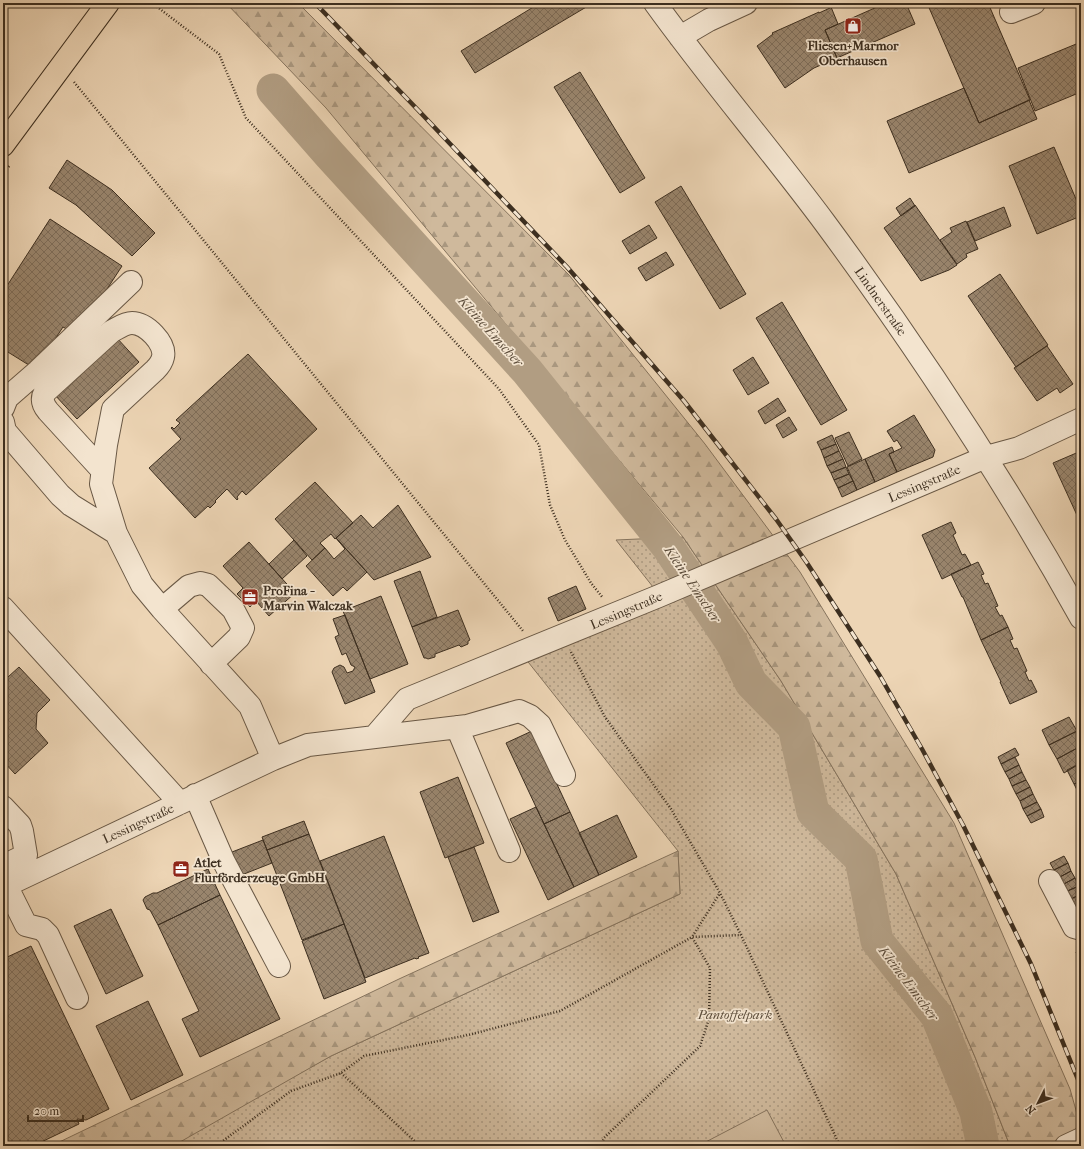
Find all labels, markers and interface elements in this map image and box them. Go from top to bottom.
shop icon: Fliesen+Marmor Oberhausen [843,16,863,36]
place label: Fliesen+Marmor Oberhausen [806,38,899,68]
street label: Lindnerstraße [851,264,910,339]
water label: Kleine Emscher [454,292,528,371]
street label: Lessingstraße [886,461,963,505]
water label: Kleine Emscher [660,542,726,627]
place label: ProFina - Marvin Walczak [262,583,354,613]
office icon: ProFina - Marvin Walczak [240,587,260,607]
street label: Lessingstraße [588,588,665,632]
street label: Lessingstraße [100,800,177,846]
place label: Atlet Flurförderzeuge GmbH [193,855,326,886]
office icon: Atlet Flurförderzeuge GmbH [171,859,191,879]
water label: Kleine Emscher [874,942,943,1025]
park label: Pantoffelpark [697,1007,772,1022]
north arrow [1018,1083,1058,1123]
scale bar [28,1097,83,1123]
text: N [1023,1101,1039,1117]
text: 20 m [34,1104,59,1118]

